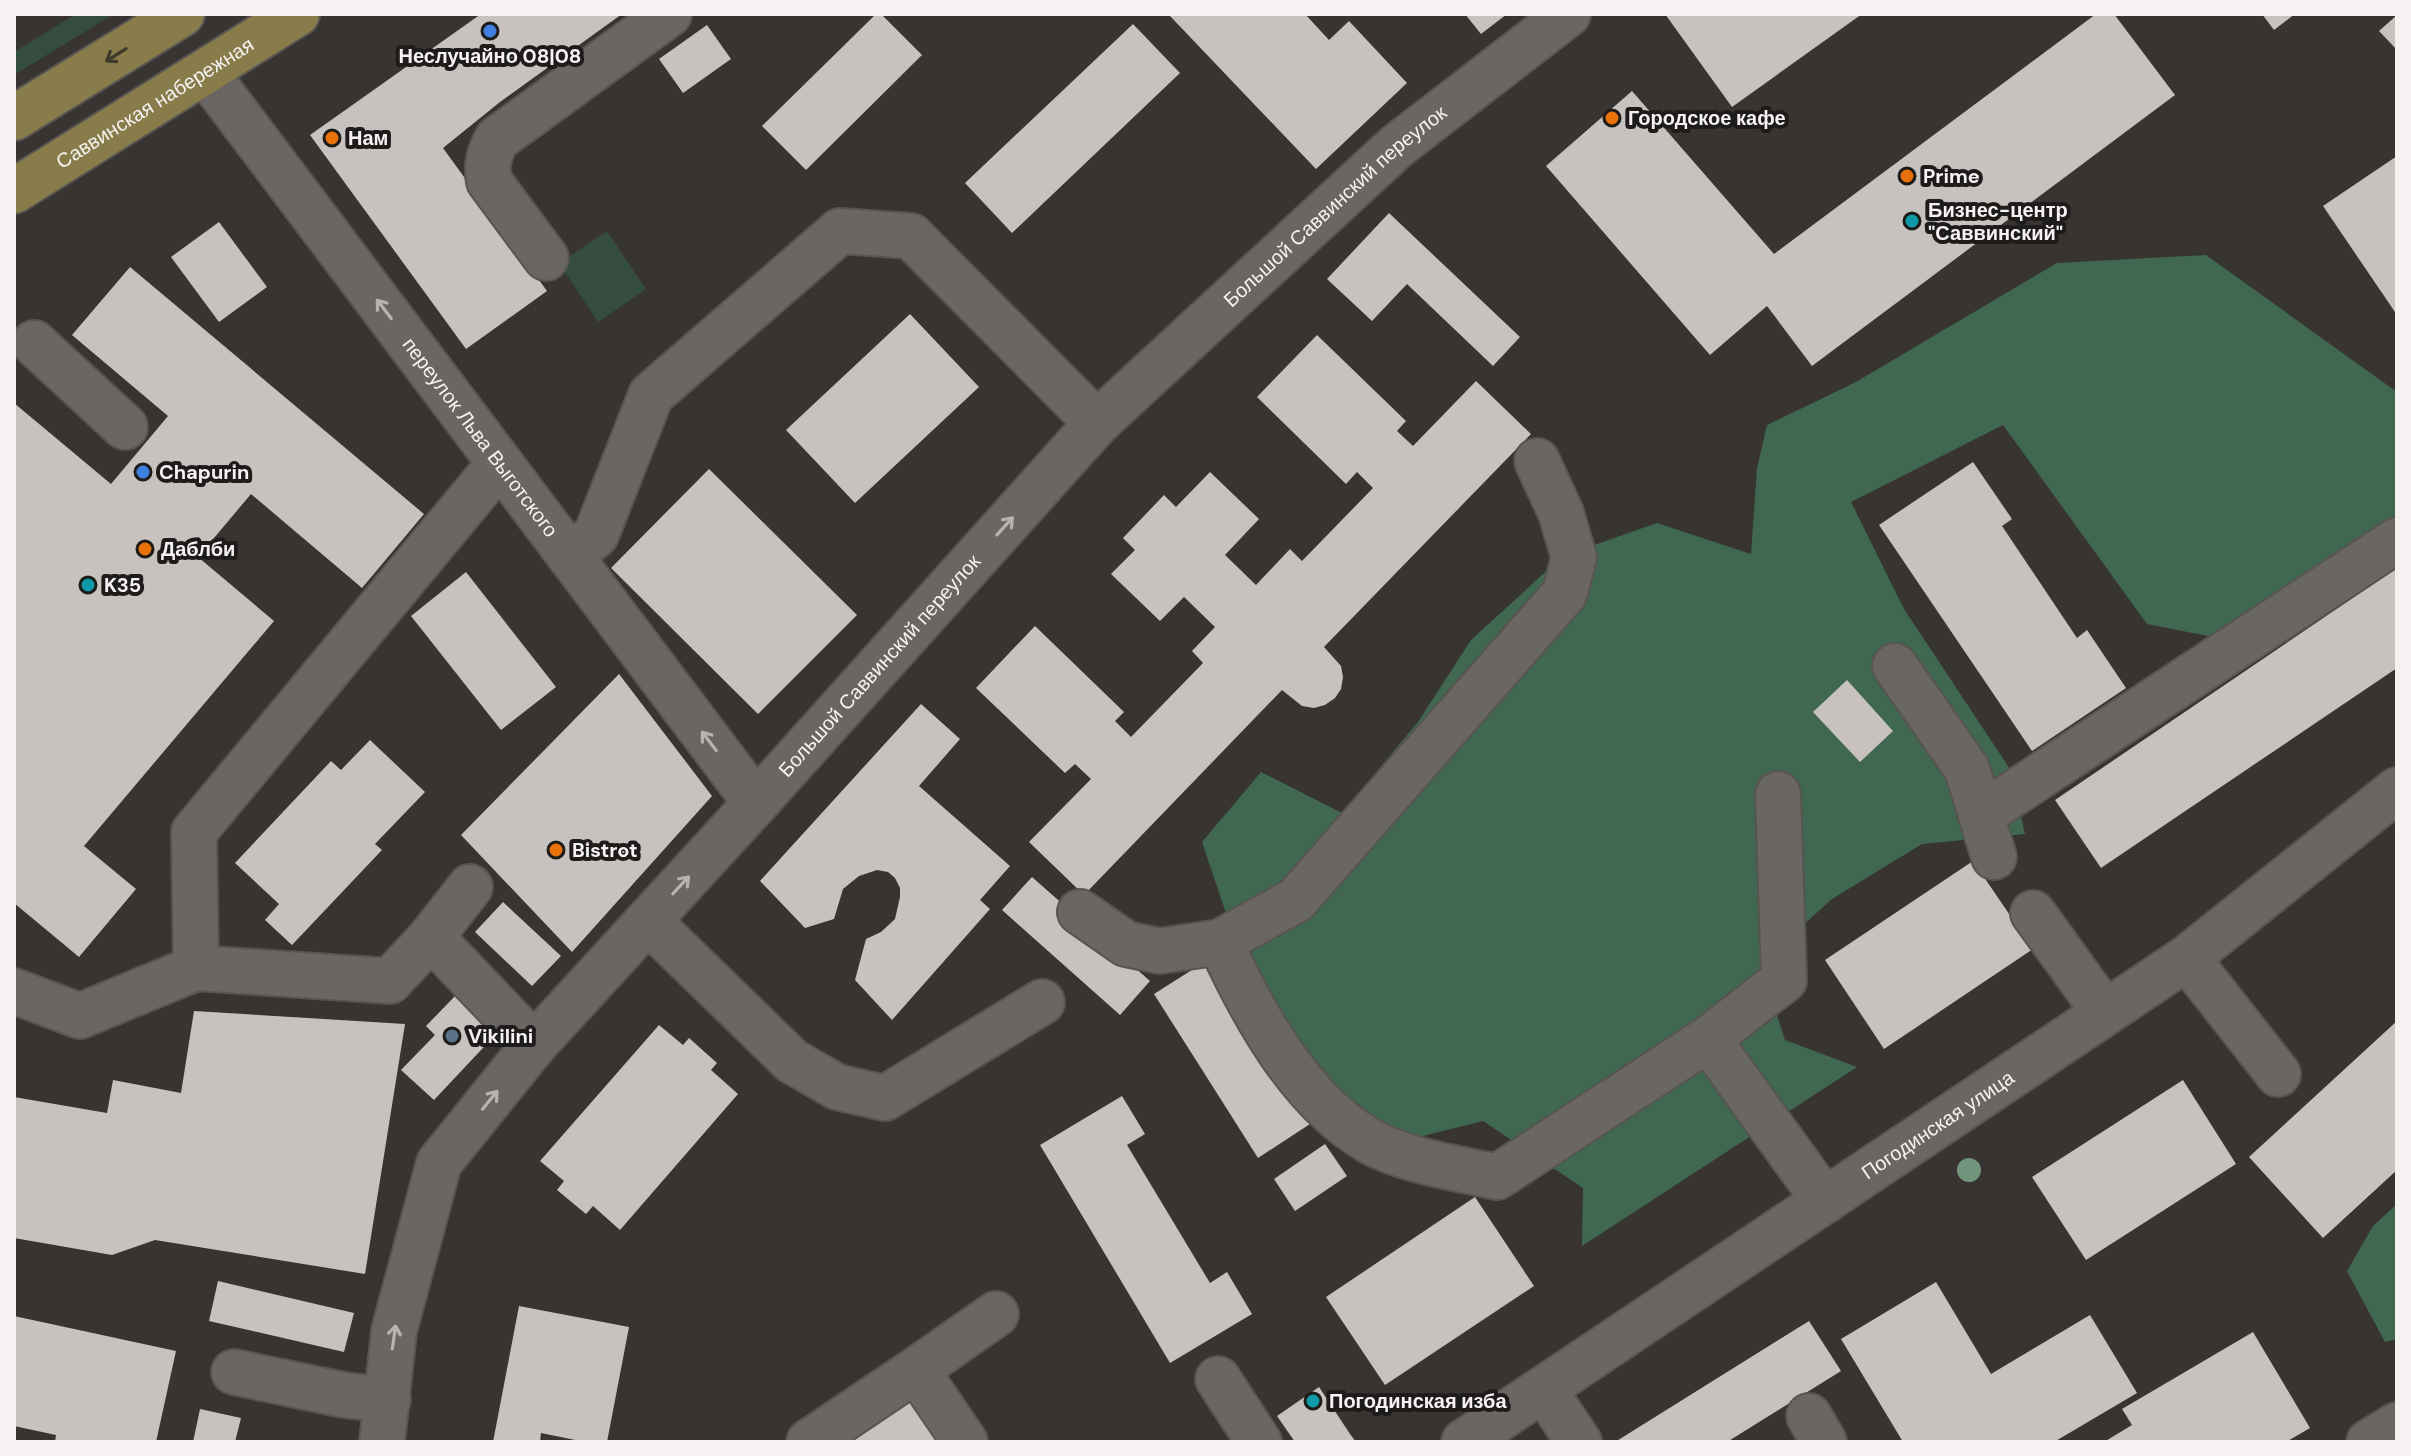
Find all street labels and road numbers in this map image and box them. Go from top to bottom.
street label: Саввинская набережная [51,31,259,175]
street label: Большой Саввинский переулок [1218,100,1452,313]
street label: переулок Льва Выготского [397,332,564,542]
street label: Большой Саввинский переулок [773,549,986,782]
street label: Погодинская улица [1856,1064,2020,1185]

